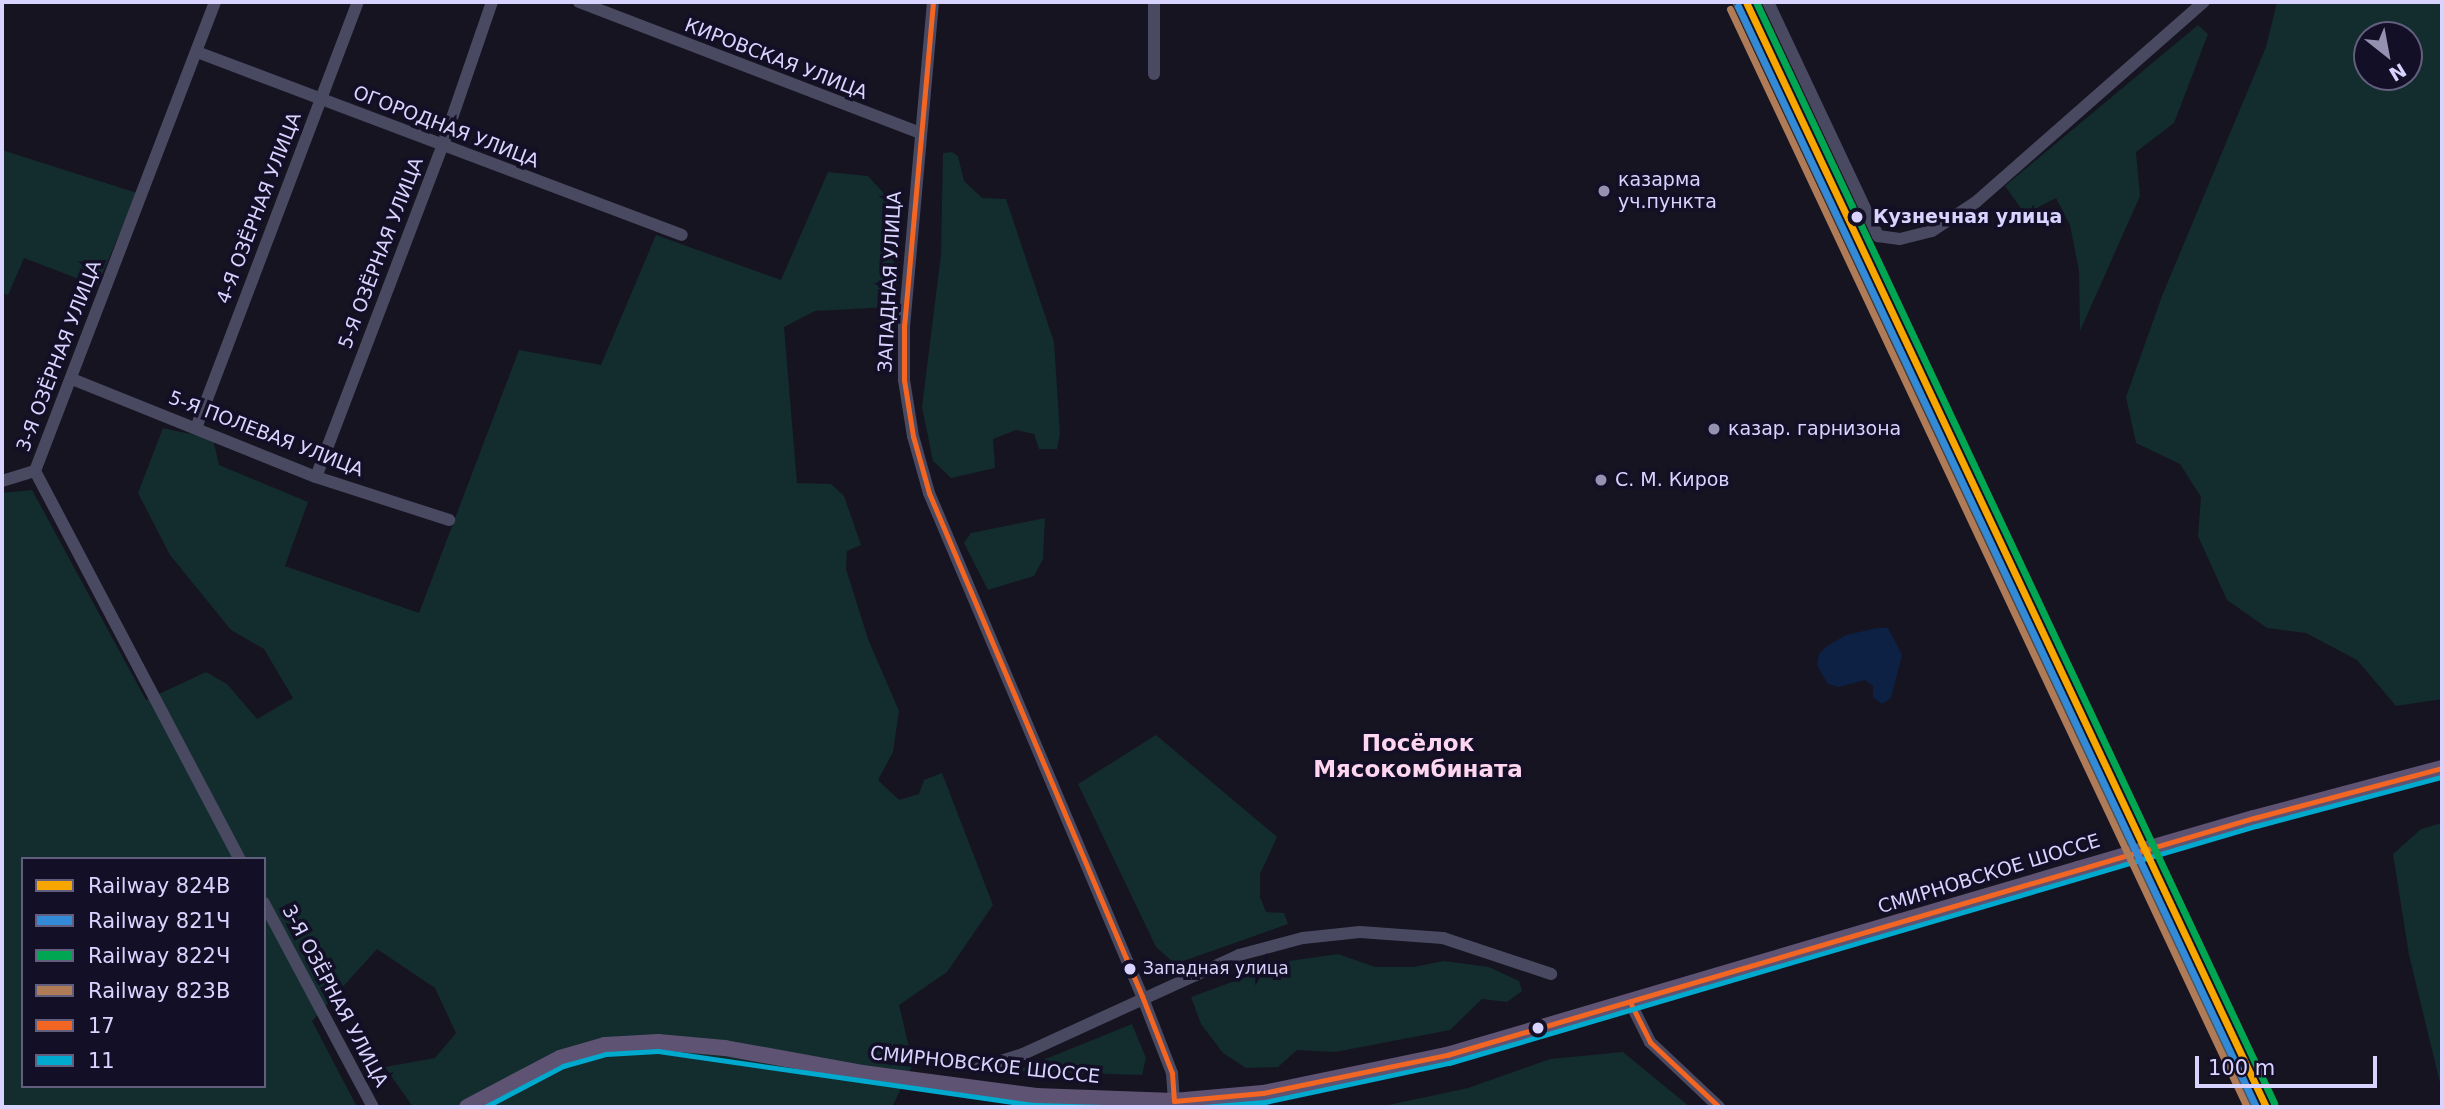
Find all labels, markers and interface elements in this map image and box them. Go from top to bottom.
street label: КИРОВСКАЯ УЛИЦА [681,14,871,104]
north arrow [2353,21,2423,91]
text: N [2385,59,2410,86]
street label: ОГОРОДНАЯ УЛИЦА [350,81,542,173]
street label: 4-Я ОЗЁРНАЯ УЛИЦА [212,109,306,307]
street label: 5-Я ОЗЁРНАЯ УЛИЦА [334,154,428,352]
place label: казарма уч.пункта [1618,169,1717,213]
marker: казарма уч.пункта [1596,183,1612,199]
street label: ЗАПАДНАЯ УЛИЦА [874,191,906,373]
place label: Кузнечная улица [1873,206,2062,228]
marker: Кузнечная улица [1847,207,1867,227]
street label: 3-Я ОЗЁРНАЯ УЛИЦА [12,257,106,455]
street label: 5-Я ПОЛЕВАЯ УЛИЦА [165,386,367,482]
place label: казар. гарнизона [1728,418,1901,440]
marker: казар. гарнизона [1706,421,1722,437]
place label: С. М. Киров [1615,469,1730,491]
marker: С. М. Киров [1593,472,1609,488]
district label: Посёлок Мясокомбината [1313,729,1523,783]
street label: СМИРНОВСКОЕ ШОССЕ [1875,829,2103,919]
legend [21,857,266,1088]
text: Railway 824В [88,874,230,898]
street label: 3-Я ОЗЁРНАЯ УЛИЦА [277,901,393,1091]
text: Railway 821Ч [88,909,230,933]
text: Railway 822Ч [88,944,230,968]
place label: Западная улица [1143,959,1289,979]
marker: Западная улица [1123,962,1137,976]
text: Railway 823В [88,979,230,1003]
text: 17 [88,1014,115,1038]
unlabelled marker [1531,1021,1545,1035]
street label: СМИРНОВСКОЕ ШОССЕ [869,1042,1101,1088]
scale bar [2199,1042,2381,1086]
text: 11 [88,1049,115,1073]
text: 100 m [2208,1056,2275,1080]

